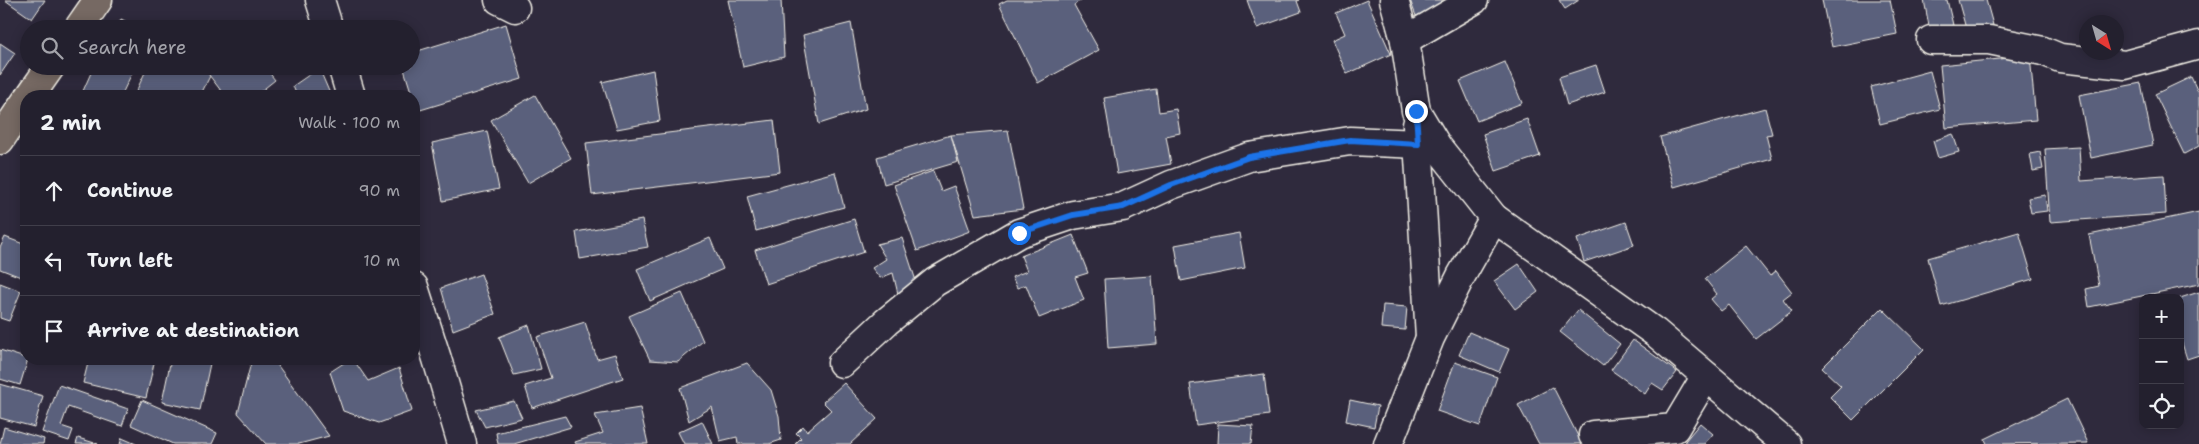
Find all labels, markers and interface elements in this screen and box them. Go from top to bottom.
north arrow [2079,15,2124,60]
search box [20,20,420,75]
icon: search [38,34,66,62]
text: Search here [78,35,187,60]
route end [1405,100,1428,123]
text: 2 min [40,109,101,137]
text: Walk · 100 m [298,112,400,133]
icon: ahead [40,177,68,205]
text: Continue [87,178,173,203]
text: 90 m [359,180,400,201]
route start [1008,222,1031,245]
icon: left [40,247,68,275]
text: Turn left [87,248,173,273]
text: 10 m [363,250,400,271]
map controls [2139,294,2184,429]
button: + [2139,294,2184,339]
icon: arrive [40,317,68,345]
text: Arrive at destination [87,318,299,343]
button: − [2139,339,2184,384]
button: locate [2139,384,2184,429]

